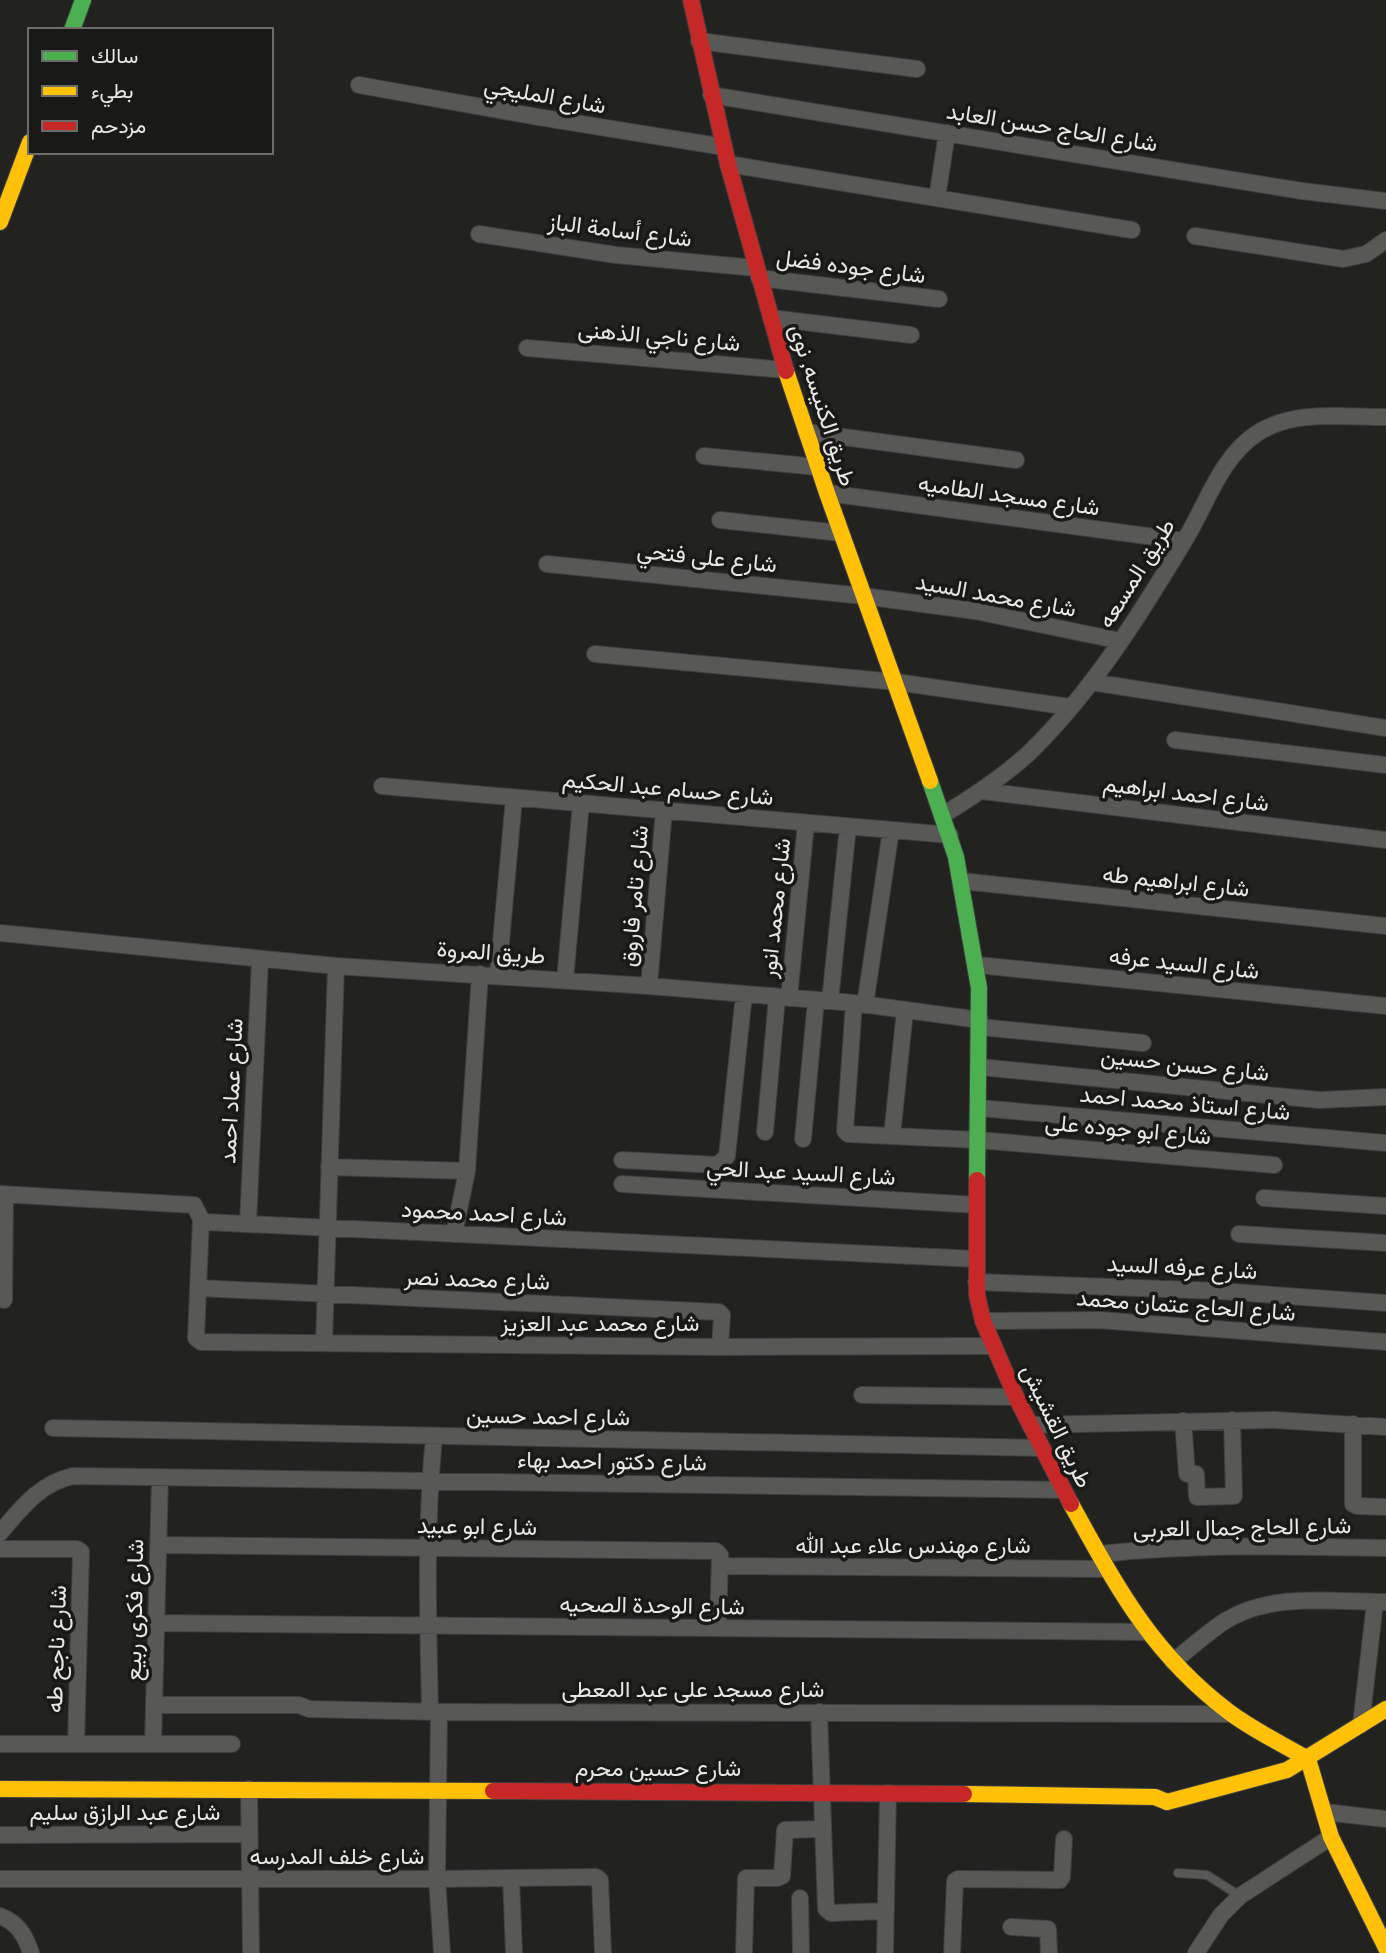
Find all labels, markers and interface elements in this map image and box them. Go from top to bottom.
legend [28,28,273,154]
text: سالك [91,44,138,68]
street label: شارع المليجي [481,72,608,124]
text: بطيء [91,79,134,108]
street label: شارع الحاج حسن العابد [944,97,1159,159]
text: مزدحم [91,114,146,140]
street label: شارع أسامة الباز [545,208,693,255]
street label: شارع جوده فضل [774,244,927,291]
street label: شارع ناجي الذهنى [576,316,741,362]
street label: طريق الكنيسه, نوى [783,321,861,490]
street label: شارع مسجد الطاميه [916,469,1101,524]
street label: طريق المسعه [1092,514,1182,633]
street label: شارع على فتحي [635,537,778,583]
street label: شارع محمد السيد [913,568,1078,625]
street label: شارع حسام عبد الحكيم [561,766,775,813]
street label: شارع احمد ابراهيم [1101,770,1270,819]
street label: شارع تامر فاروق [615,824,656,968]
street label: شارع محمد انور [755,837,798,981]
street label: شارع ابراهيم طه [1101,860,1251,905]
street label: طريق المروة [436,935,546,971]
street label: شارع السيد عرفه [1107,942,1260,987]
street label: شارع عماد احمد [214,1018,251,1165]
street label: شارع حسن حسين [1099,1042,1270,1089]
street label: شارع استاذ محمد احمد [1078,1081,1291,1128]
street label: شارع ابو جوده على [1044,1109,1212,1152]
street label: شارع السيد عبد الحي [705,1154,896,1196]
street label: شارع احمد محمود [400,1196,567,1233]
street label: شارع عرفه السيد [1106,1250,1258,1287]
street label: شارع محمد نصر [403,1263,550,1298]
street label: شارع الحاج عتمان محمد [1075,1284,1297,1329]
street label: شارع محمد عبد العزيز [499,1310,700,1339]
street label: طريق القشيش [1014,1360,1098,1493]
street label: شارع احمد حسين [466,1402,630,1433]
street label: شارع دكتور احمد بهاء [517,1446,707,1479]
street label: شارع ابو عبيد [417,1512,537,1543]
street label: شارع الحاج جمال العربى [1133,1512,1351,1545]
street label: شارع مهندس علاء عبد الله [795,1532,1031,1561]
street label: شارع فكرى ربيع [120,1539,151,1681]
street label: شارع ناجح طه [41,1585,74,1713]
street label: شارع الوحدة الصحيه [559,1590,745,1623]
street label: شارع مسجد على عبد المعطى [562,1676,824,1705]
street label: شارع حسين محرم [575,1755,741,1784]
street label: شارع عبد الرازق سليم [30,1799,220,1828]
street label: شارع خلف المدرسه [250,1843,424,1872]

